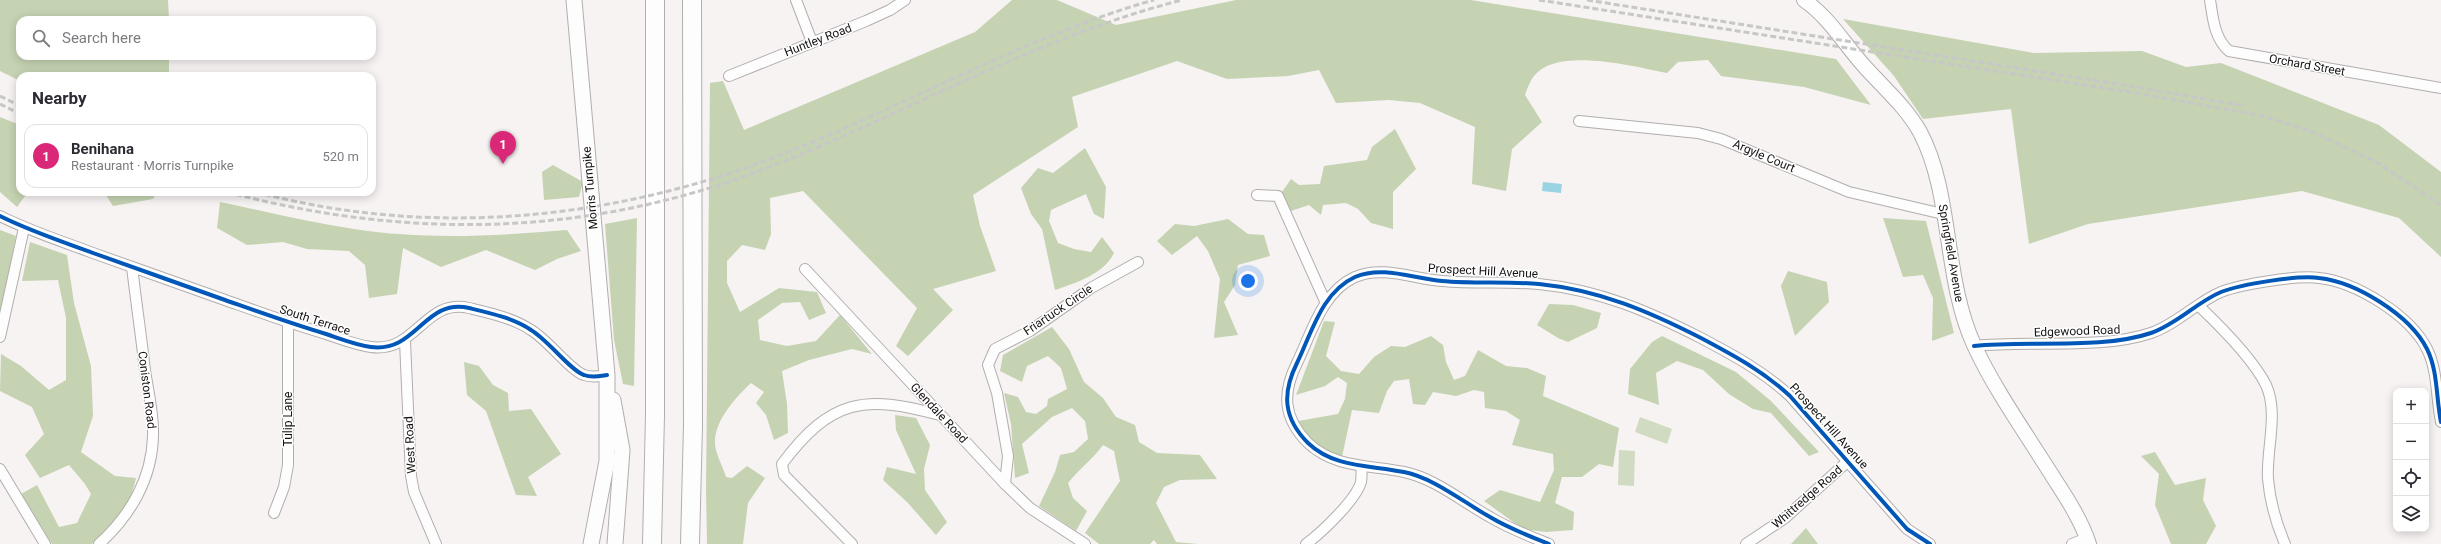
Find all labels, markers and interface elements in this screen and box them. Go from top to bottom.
search box [16,16,376,60]
street label: Huntley Road [782,21,854,59]
icon: search [30,27,52,49]
text: Search here [62,29,141,47]
street label: Orchard Street [2268,51,2346,79]
text: Nearby [32,88,87,108]
pin: 1 [490,131,516,164]
street label: Argyle Court [1731,137,1797,175]
text: Benihana [71,140,134,158]
street label: Morris Turnpike [579,146,601,230]
text: 1 [42,149,50,164]
text: 520 m [322,149,359,164]
text: Restaurant · Morris Turnpike [71,158,234,173]
street label: Springfield Avenue [1935,203,1967,303]
street label: Prospect Hill Avenue [1428,261,1538,281]
your location [1238,271,1258,291]
street label: Friartuck Circle [1021,282,1095,338]
street label: South Terrace [278,302,352,338]
street label: Edgewood Road [2034,322,2120,340]
street label: Coniston Road [135,350,159,430]
street label: Glendale Road [908,380,970,446]
street label: Prospect Hill Avenue [1787,380,1871,472]
map controls [2393,388,2429,532]
button: + [2393,388,2429,424]
street label: Tulip Lane [281,392,295,446]
street label: West Road [402,416,418,474]
button: − [2393,424,2429,460]
button: locate [2393,460,2429,496]
street label: Whittredge Road [1769,463,1845,531]
button: layers [2393,496,2429,532]

